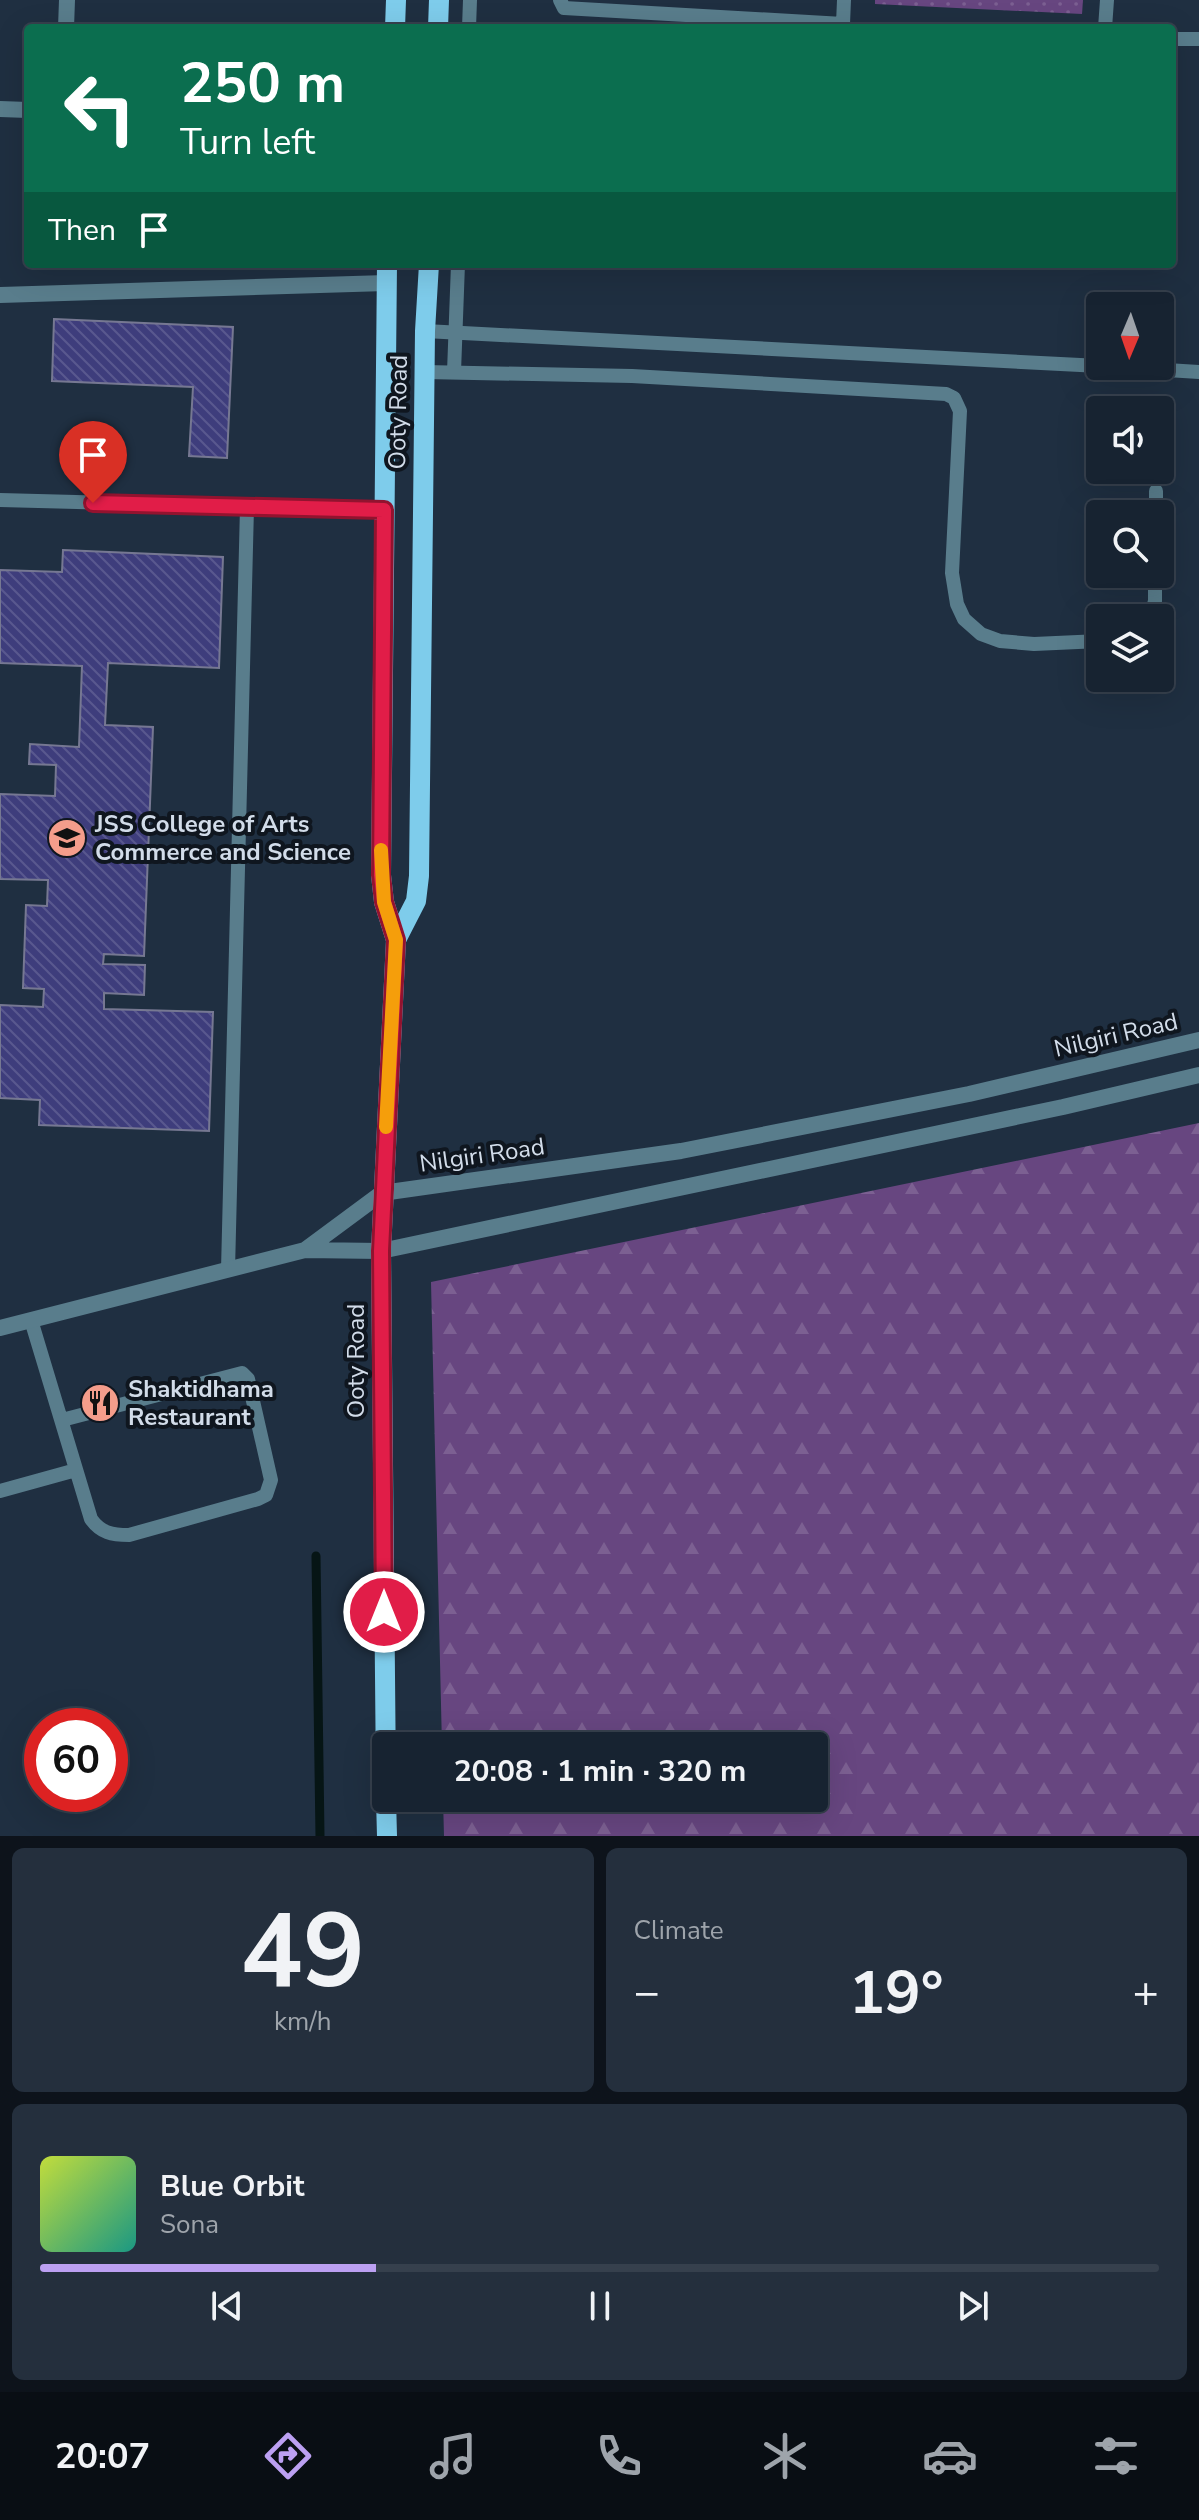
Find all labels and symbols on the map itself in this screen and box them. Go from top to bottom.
north arrow [1086,292,1174,380]
street label: Ooty Road [381,354,415,470]
pin [59,421,127,503]
place label: JSS College of Arts Commerce and Science [94,808,351,868]
school or university icon: JSS College of Arts Commerce and Science [46,817,88,859]
street label: Nilgiri Road [1051,1005,1181,1065]
street label: Nilgiri Road [417,1130,547,1180]
street label: Ooty Road [340,1304,372,1418]
place label: Shaktidhama Restaurant [128,1373,274,1433]
restaurant icon: Shaktidhama Restaurant [79,1382,121,1424]
position arrow [342,1570,426,1654]
speed limit sign: 60 [24,1708,128,1812]

